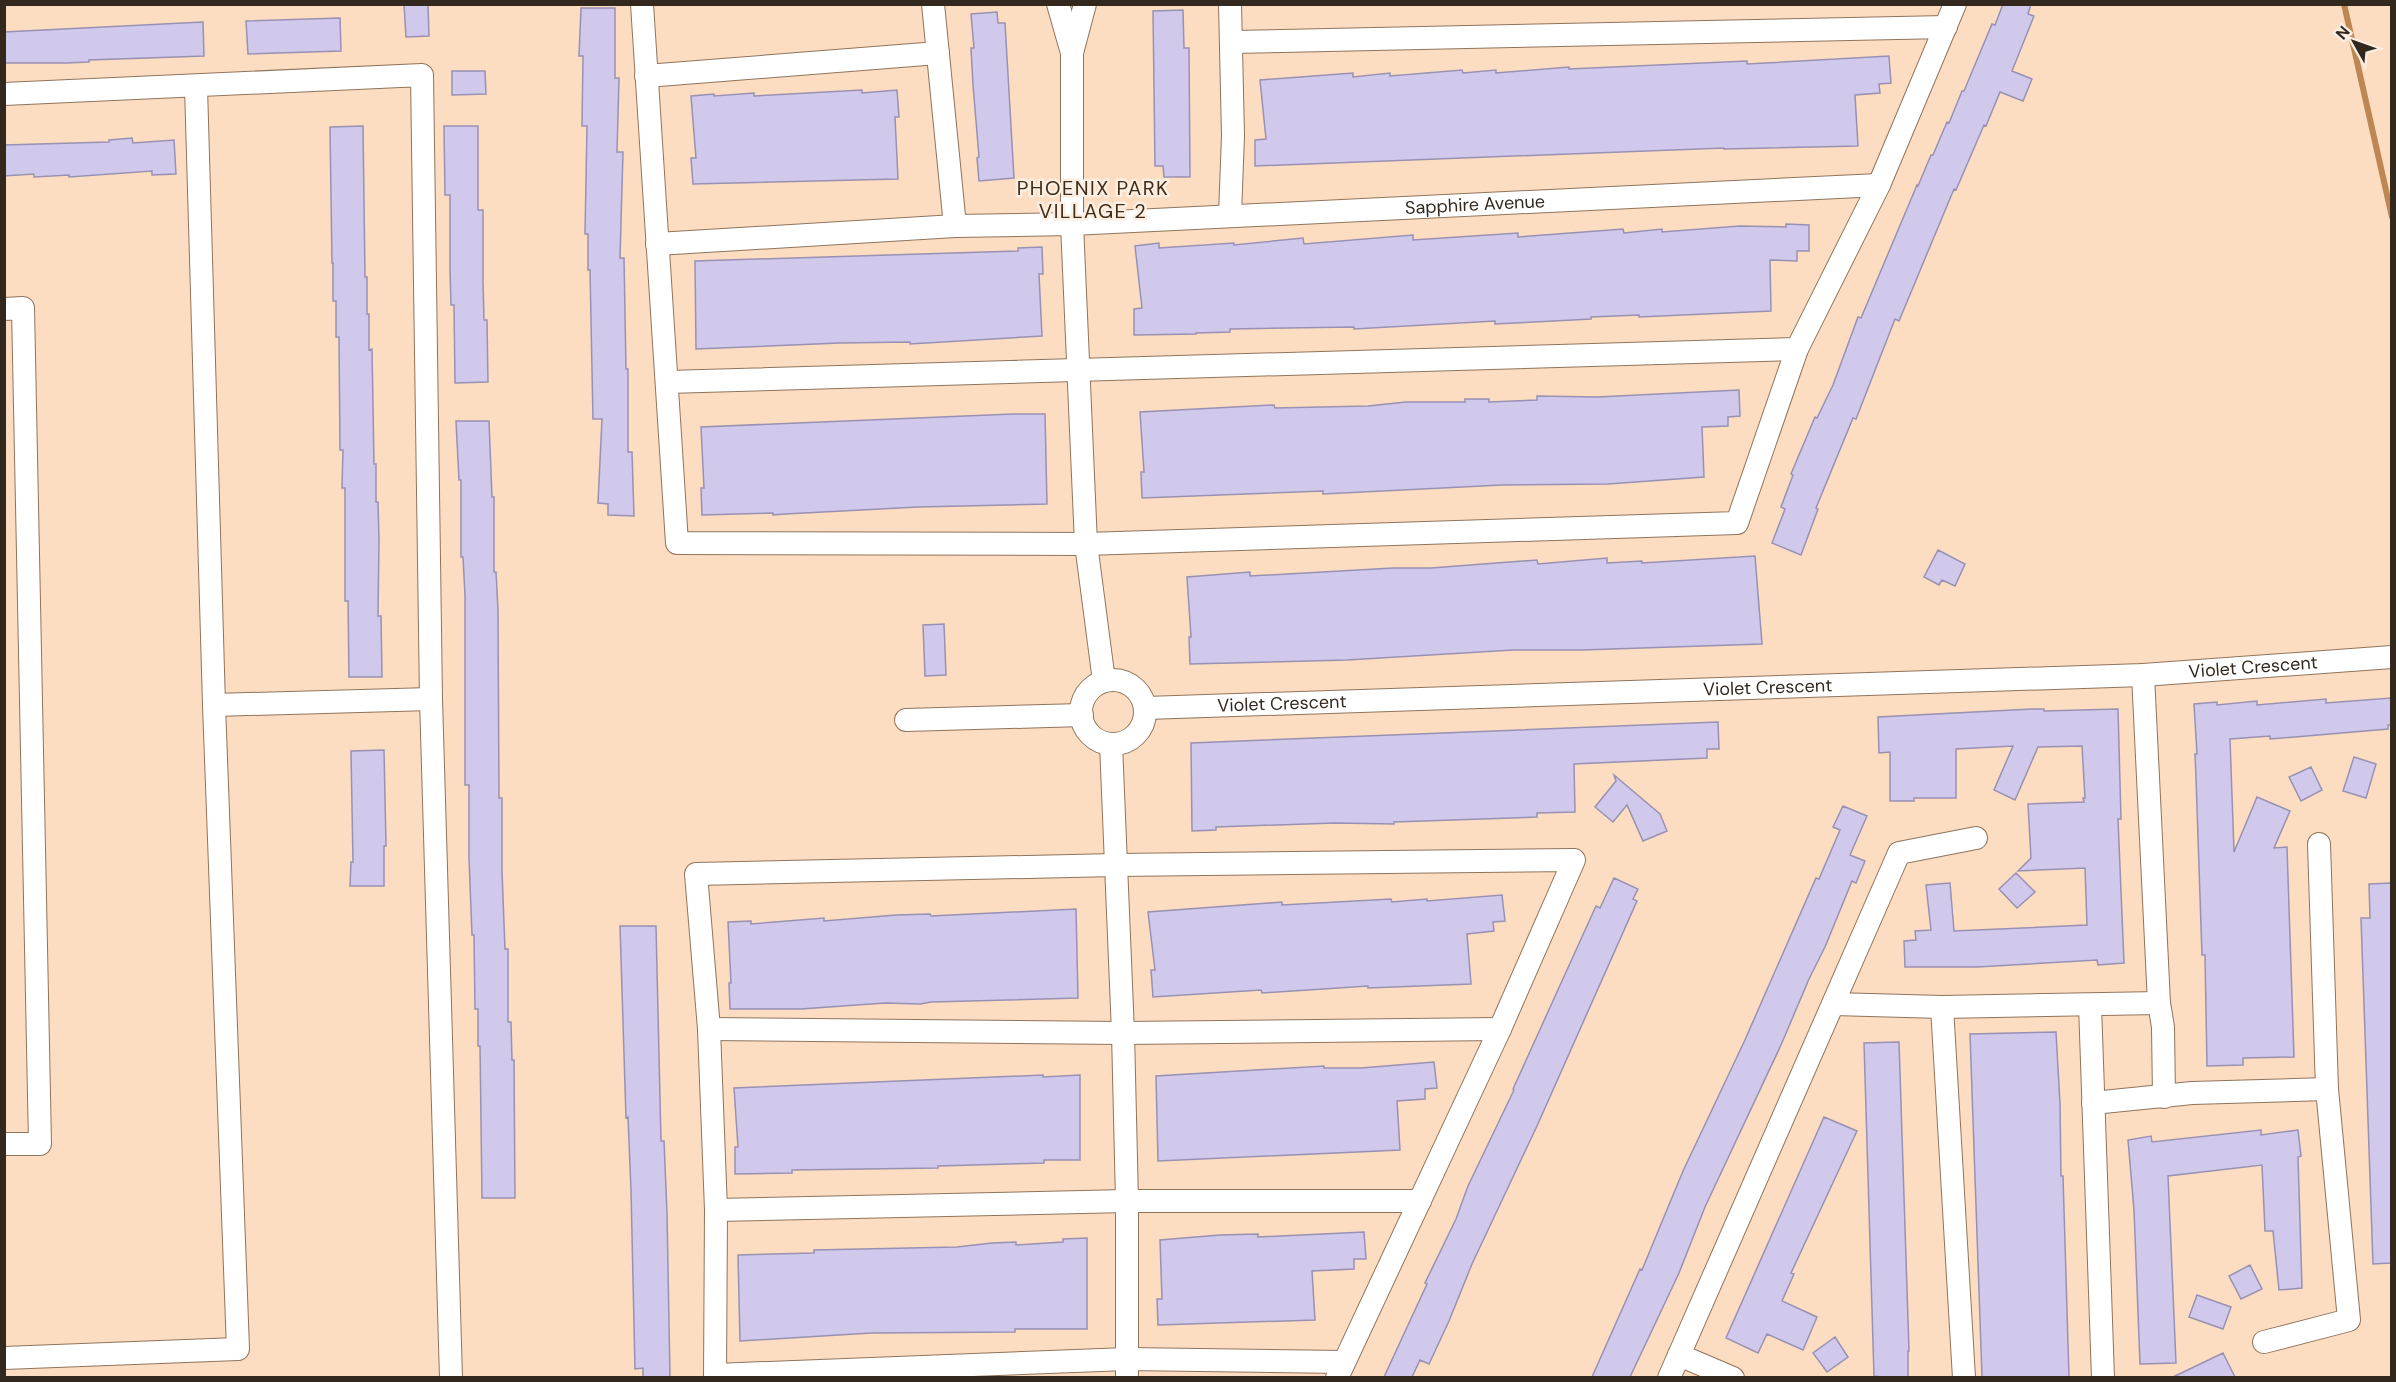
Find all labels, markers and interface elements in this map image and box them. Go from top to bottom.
north arrow [2324,12,2384,72]
text: N [2331,21,2355,44]
district label: PHOENIX PARK VILLAGE 2 [1017,175,1169,224]
street label: Sapphire Avenue [1404,189,1546,220]
street label: Violet Crescent [2188,650,2319,684]
street label: Violet Crescent [1703,673,1833,702]
street label: Violet Crescent [1217,689,1347,718]

